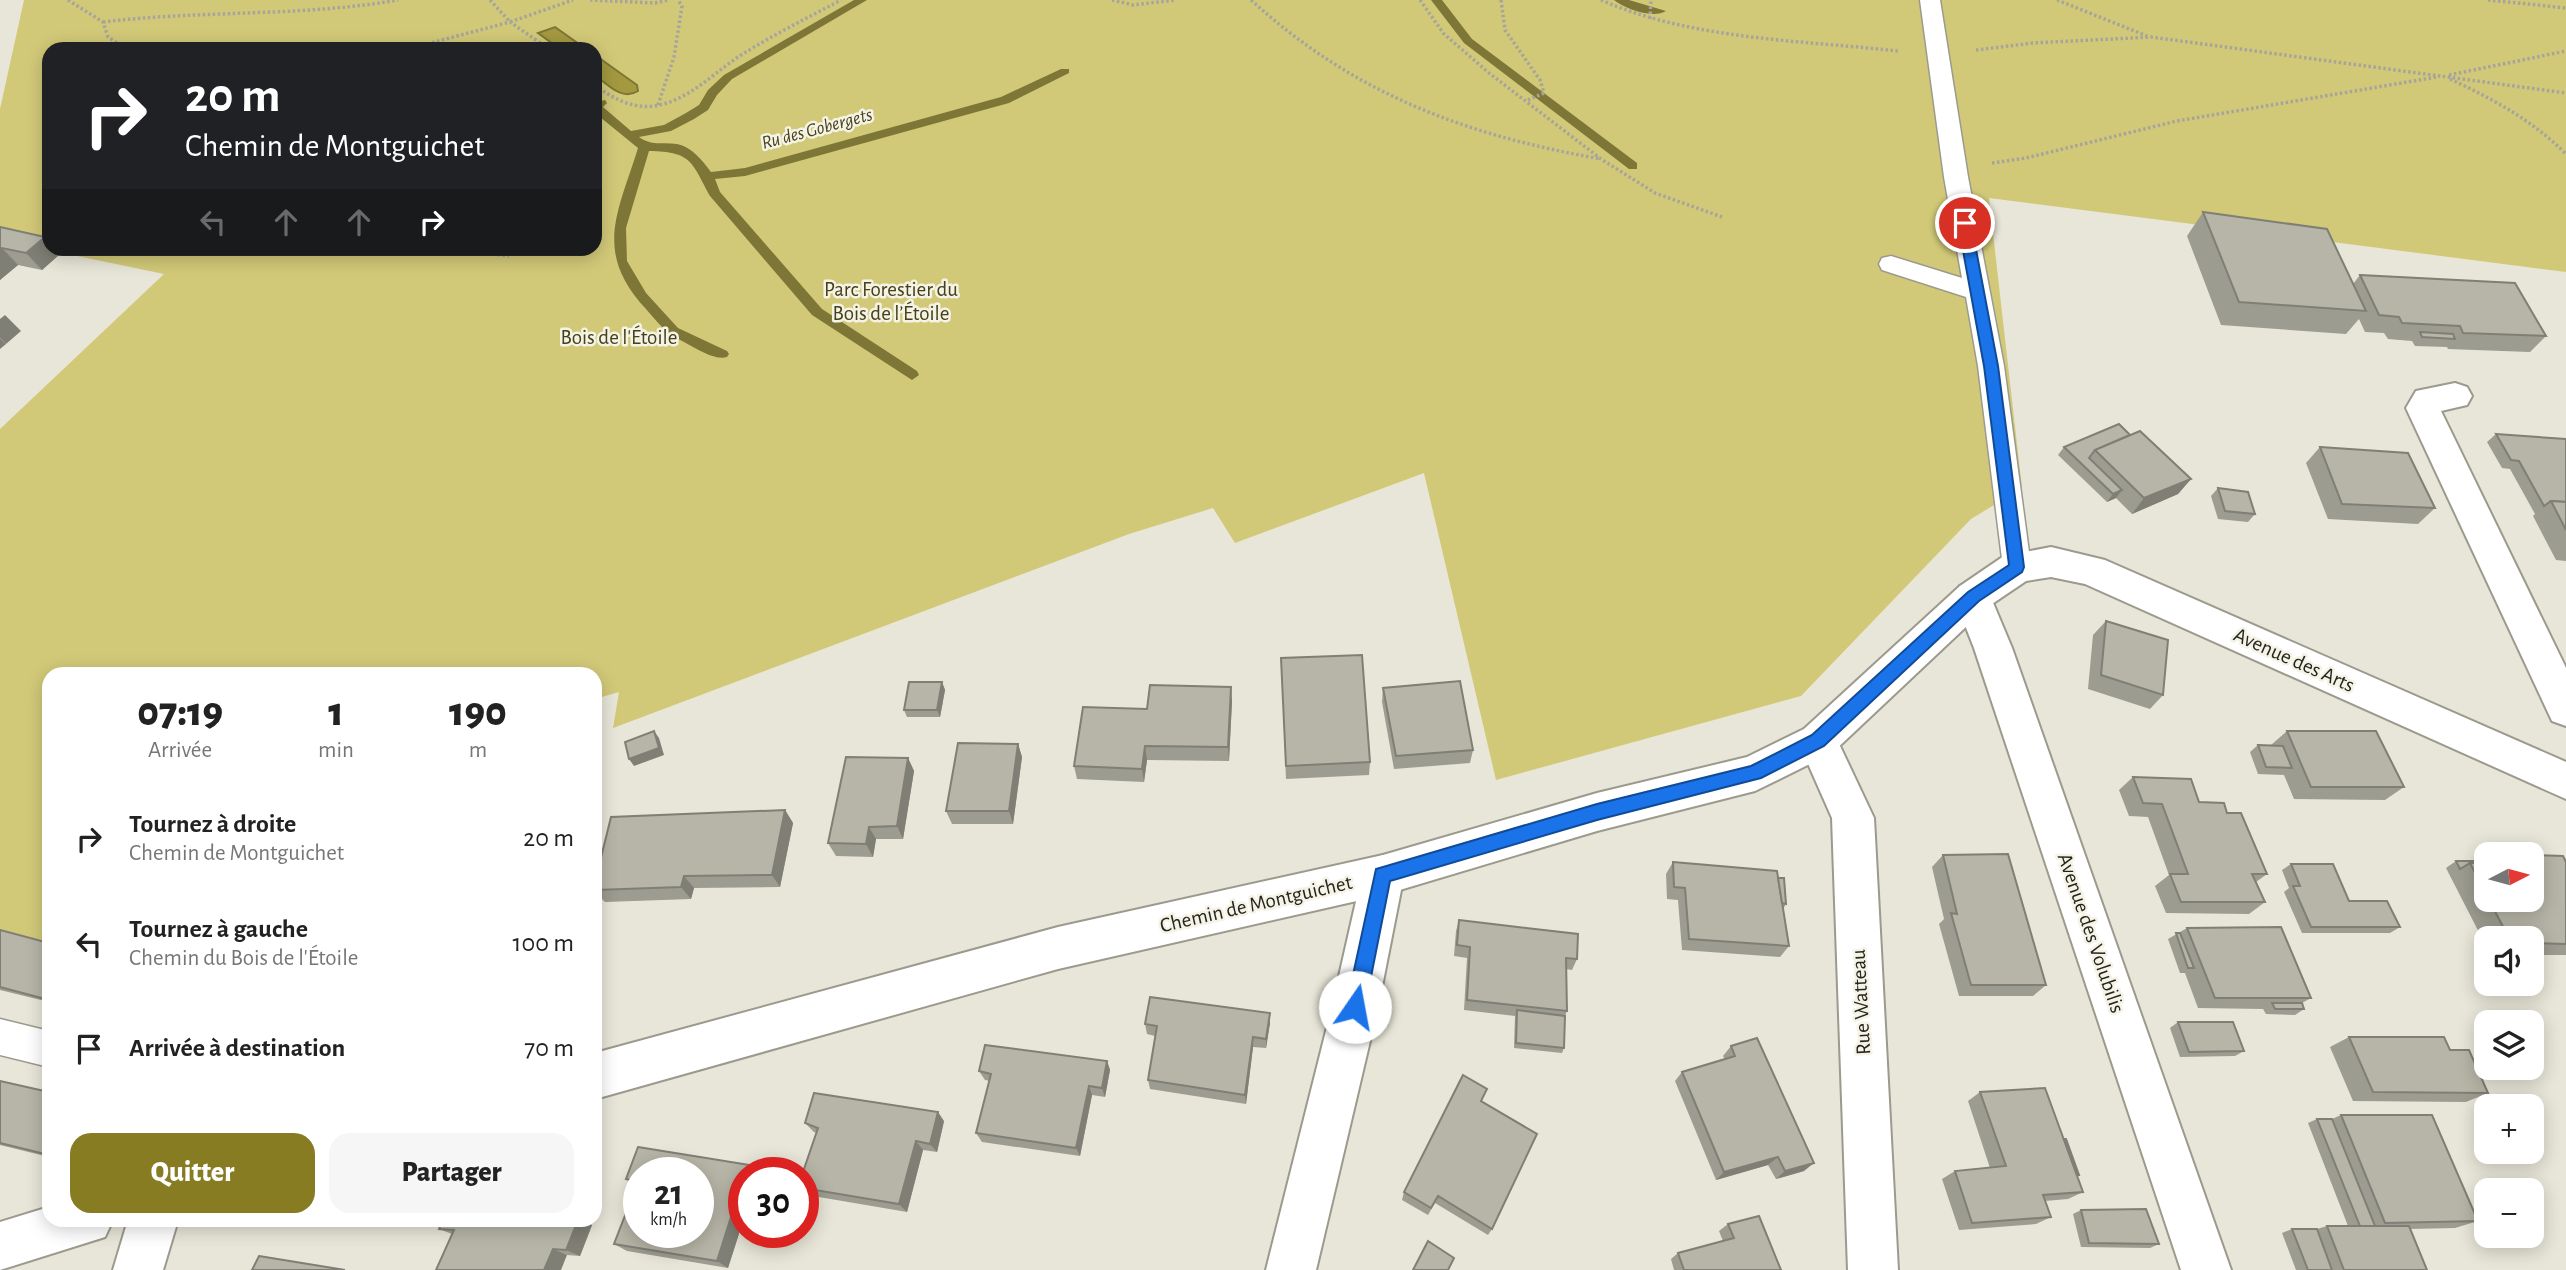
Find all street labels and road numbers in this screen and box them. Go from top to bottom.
street label: Avenue des Arts [2231,624,2357,696]
street label: Avenue des Volubilis [2054,850,2128,1016]
street label: Chemin de Montguichet [1158,872,1354,936]
street label: Rue Watteau [1848,948,1874,1055]

